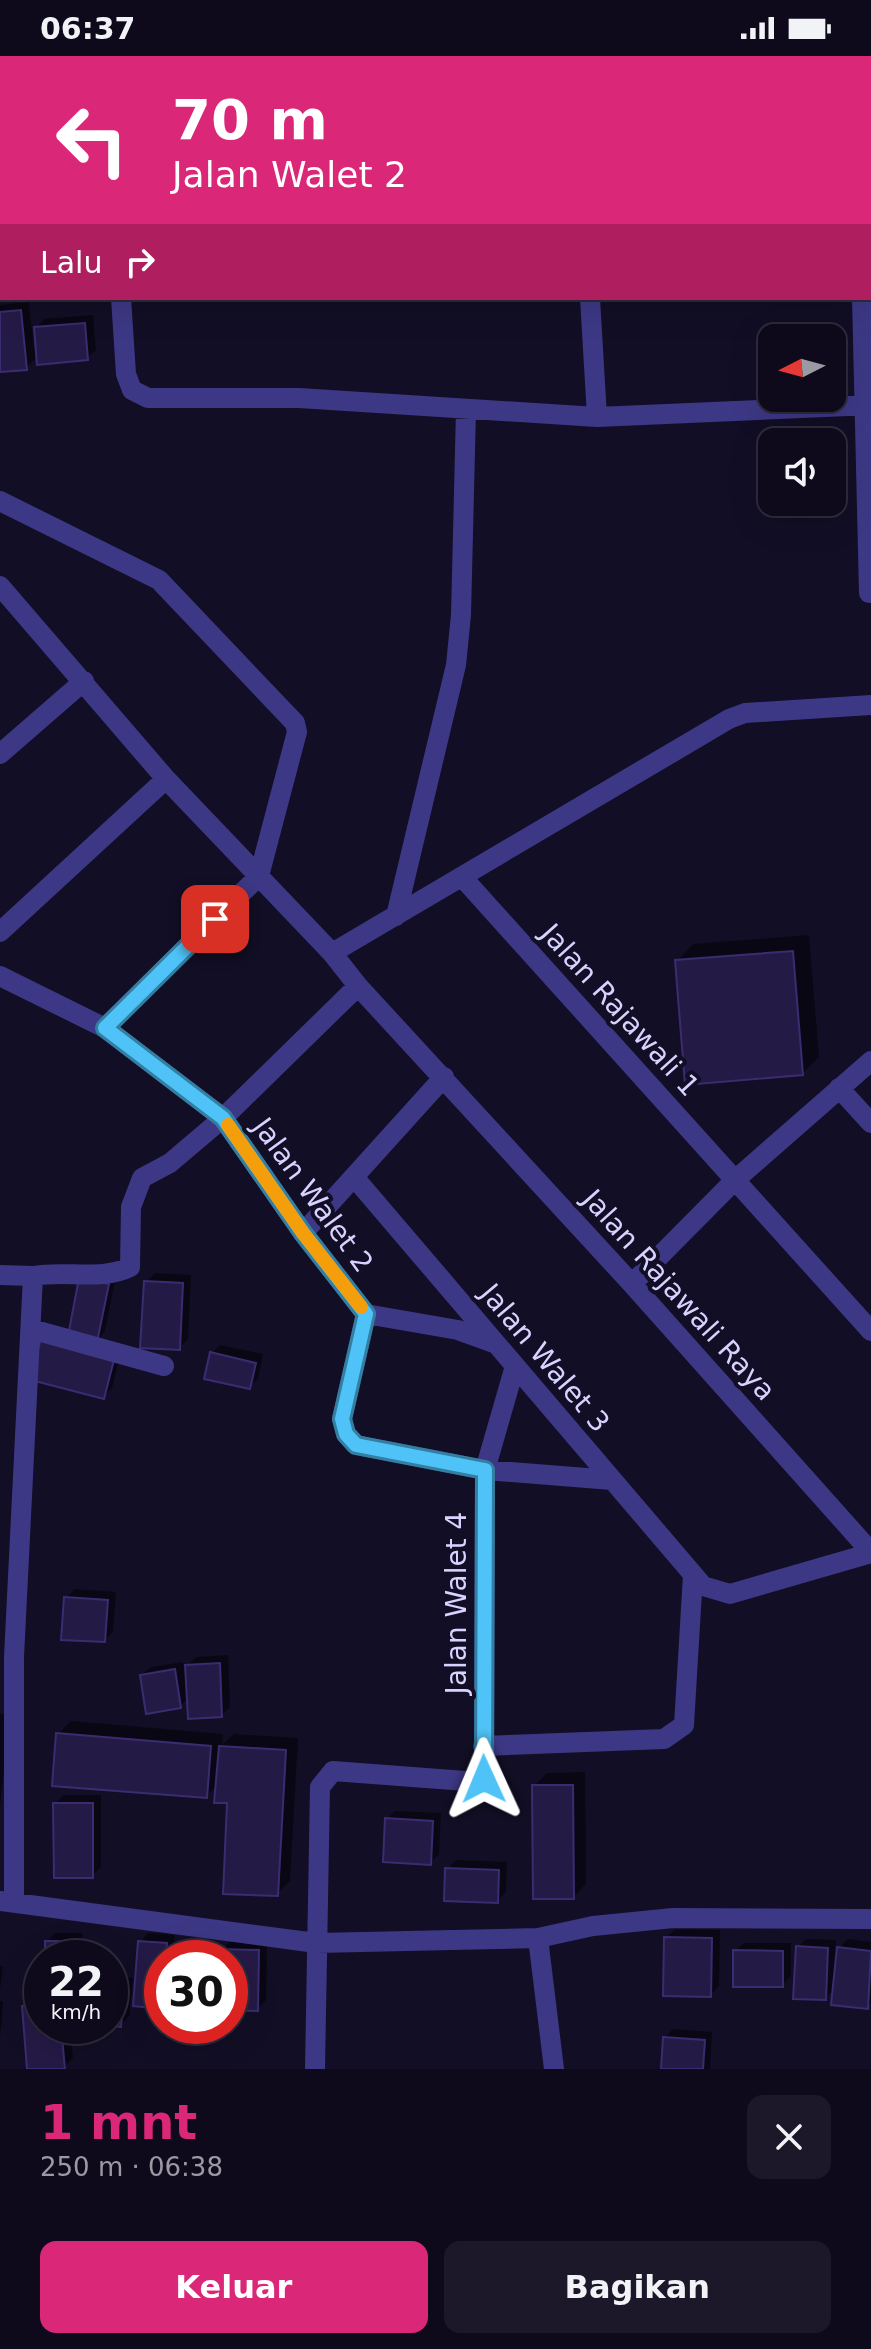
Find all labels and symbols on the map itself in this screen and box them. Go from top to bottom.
north arrow [758,324,846,412]
pin [181,885,249,953]
street label: Jalan Rajawali 1 [533,916,706,1103]
street label: Jalan Walet 2 [245,1110,380,1279]
street label: Jalan Rajawali Raya [574,1181,782,1407]
street label: Jalan Walet 3 [472,1276,616,1439]
street label: Jalan Walet 4 [440,1512,473,1696]
position arrow [442,1737,526,1821]
speed limit sign: 30 [144,1940,248,2044]

